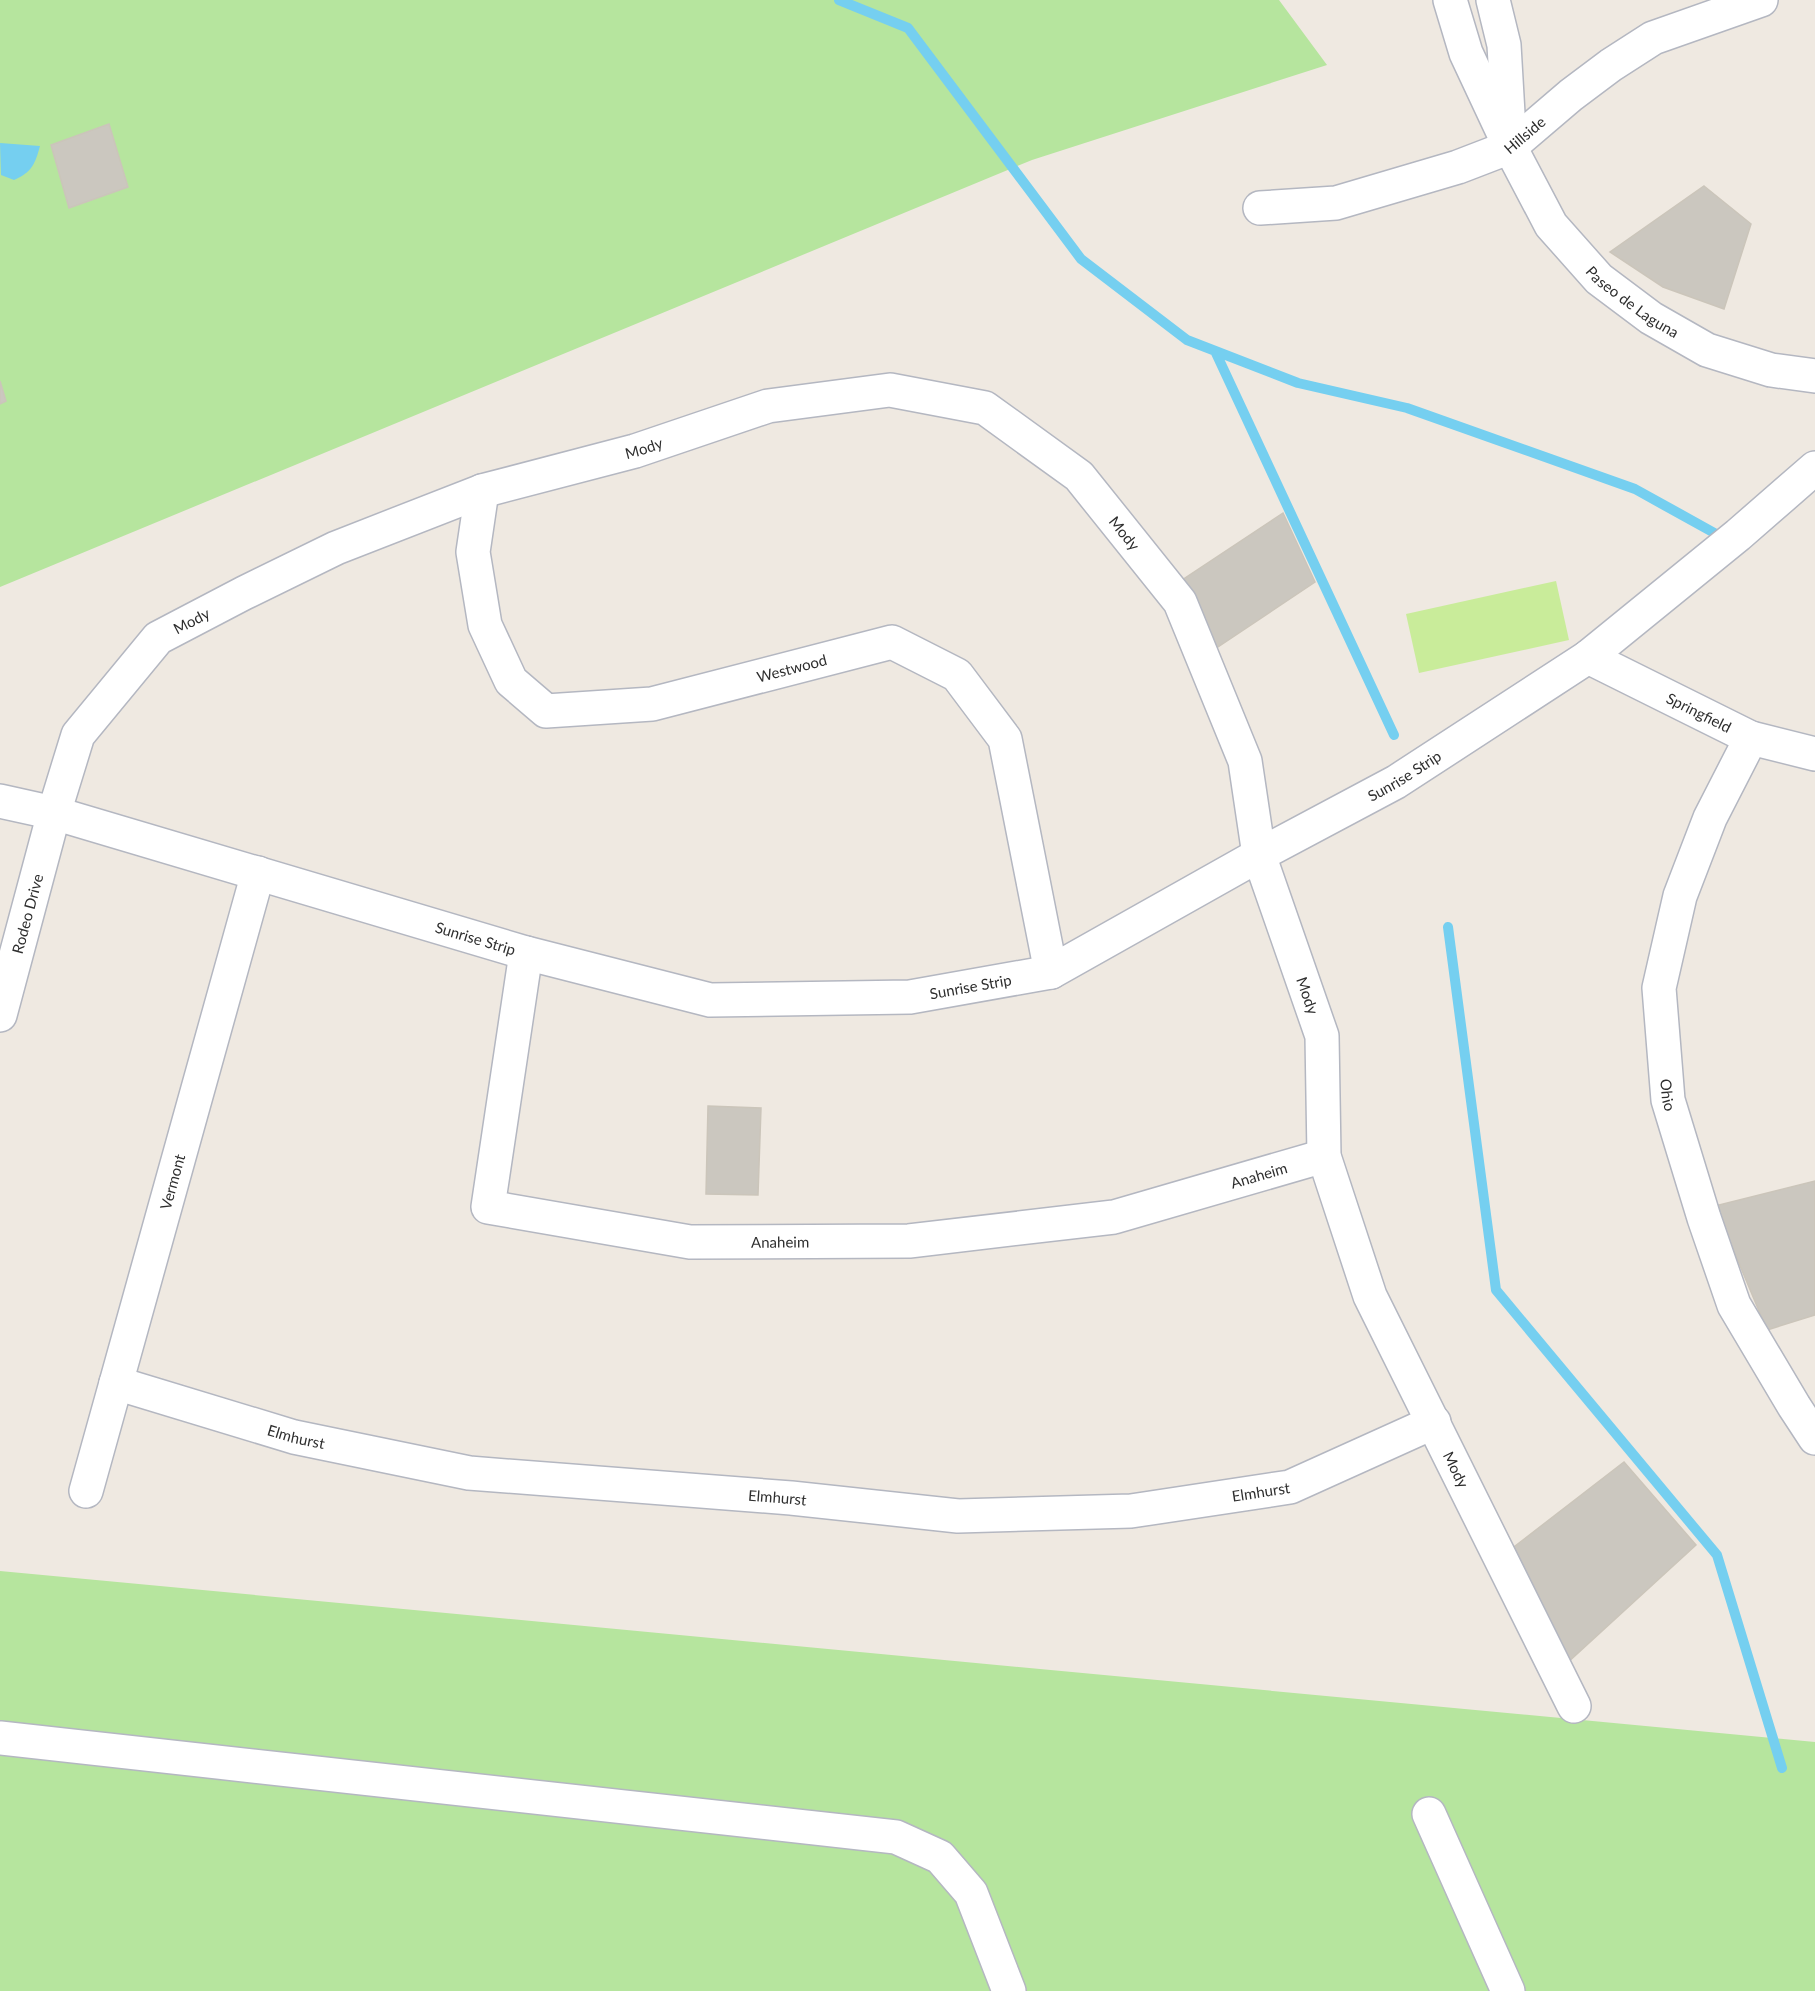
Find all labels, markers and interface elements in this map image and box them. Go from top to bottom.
street label: Hillside [1500,112,1549,157]
street label: Paseo de Laguna [1582,262,1682,341]
street label: Mody [623,433,665,462]
street label: Mody [1106,512,1144,554]
street label: Mody [170,604,213,637]
street label: Westwood [755,650,829,686]
street label: Springfield [1664,689,1734,736]
street label: Sunrise Strip [1364,746,1444,805]
street label: Rodeo Drive [8,872,46,955]
street label: Sunrise Strip [433,918,518,958]
street label: Sunrise Strip [928,970,1013,1002]
street label: Mody [1293,974,1323,1017]
street label: Ohio [1657,1078,1680,1113]
street label: Vermont [156,1151,189,1212]
street label: Anaheim [1228,1158,1289,1192]
street label: Anaheim [751,1232,809,1251]
street label: Elmhurst [265,1420,327,1452]
street label: Mody [1440,1448,1473,1491]
street label: Elmhurst [1231,1478,1292,1505]
street label: Elmhurst [748,1486,808,1509]

